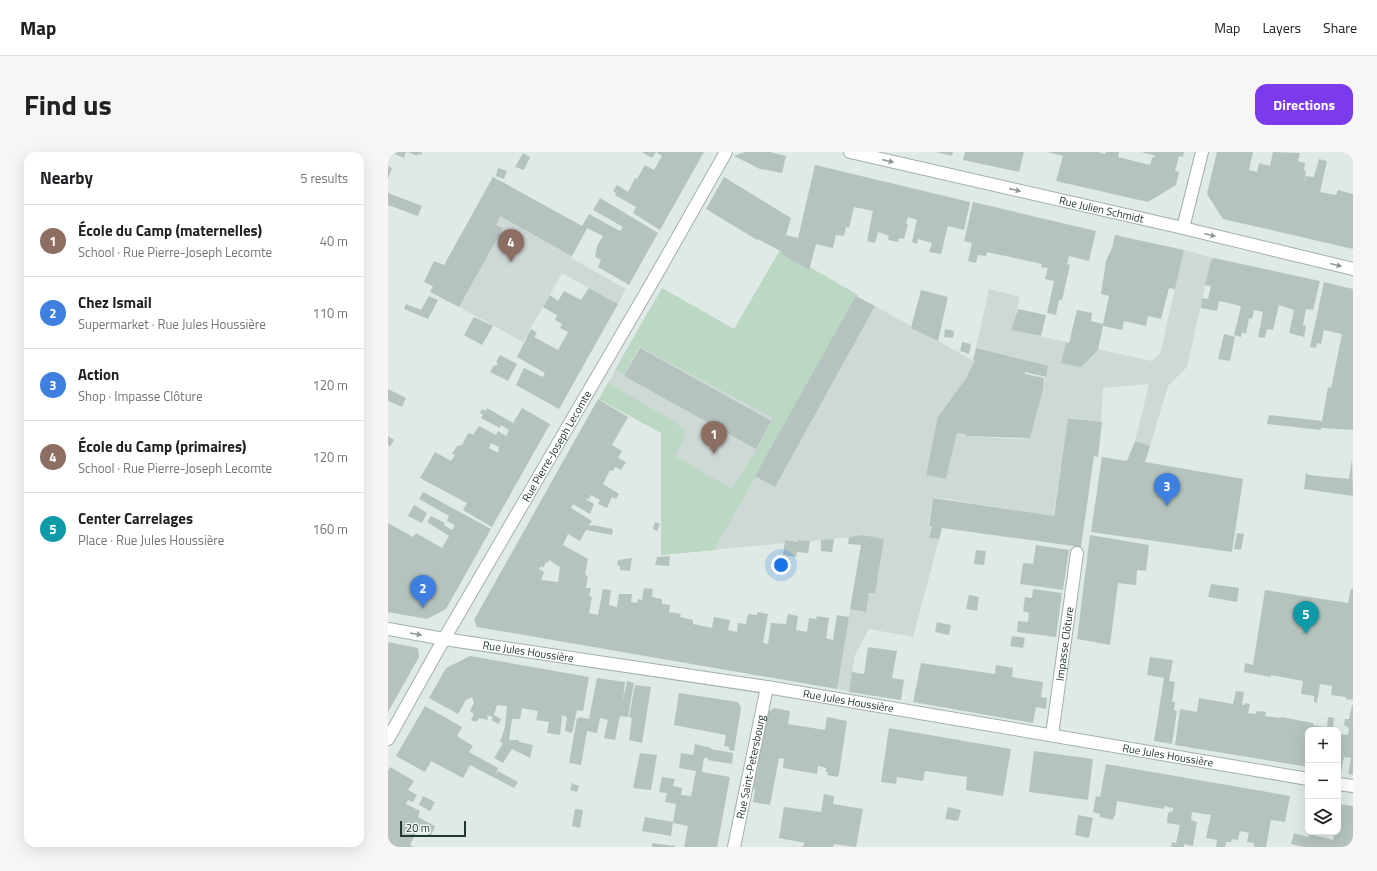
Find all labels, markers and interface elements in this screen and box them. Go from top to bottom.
text: Map [20,13,56,42]
text: Map [1214,17,1240,38]
text: Layers [1262,17,1301,38]
text: Share [1323,17,1357,38]
text: Find us [24,83,112,126]
button: Directions [1255,84,1353,125]
one-way arrow [882,158,895,164]
text: Nearby [40,165,93,191]
text: 5 results [300,168,348,188]
one-way arrow [1009,187,1021,193]
street label: Rue Julien Schmidt [1058,192,1146,227]
text: École du Camp (maternelles) [78,219,262,242]
pin: 4 [498,229,524,262]
text: 1 [49,231,57,251]
text: 40 m [320,231,348,251]
one-way arrow [1204,232,1216,238]
text: School · Rue Pierre-Joseph Lecomte [78,242,272,262]
one-way arrow [1330,263,1343,269]
text: Chez Ismail [78,291,152,314]
text: 2 [49,303,57,323]
text: 110 m [312,303,348,323]
text: Supermarket · Rue Jules Houssière [78,314,266,334]
text: Action [78,363,119,386]
text: 3 [49,375,57,395]
text: 120 m [312,375,348,395]
text: Shop · Impasse Clôture [78,386,203,406]
street label: Rue Pierre-Joseph Lecomte [518,387,596,505]
pin: 1 [701,421,727,454]
text: École du Camp (primaires) [78,435,246,458]
text: 4 [49,447,57,467]
text: 120 m [312,447,348,467]
text: School · Rue Pierre-Joseph Lecomte [78,458,272,478]
pin: 3 [1154,473,1180,506]
text: Center Carrelages [78,507,193,530]
text: 5 [49,519,57,539]
text: 160 m [312,519,348,539]
text: Place · Rue Jules Houssière [78,530,224,550]
your location [771,555,791,575]
pin: 2 [410,575,436,608]
pin: 5 [1293,601,1319,634]
street label: Impasse Clôture [1052,605,1078,682]
one-way arrow [410,631,422,637]
street label: Rue Jules Houssière [482,637,575,666]
street label: Rue Jules Houssière [802,685,895,716]
street label: Rue Saint-Petersbourg [732,713,769,820]
map controls [1305,727,1341,835]
button: + [1305,727,1341,763]
street label: Rue Jules Houssière [1121,740,1215,771]
button: − [1305,763,1341,799]
button: layers [1305,799,1341,835]
scale bar [400,819,466,838]
text: 20 m [406,820,430,836]

